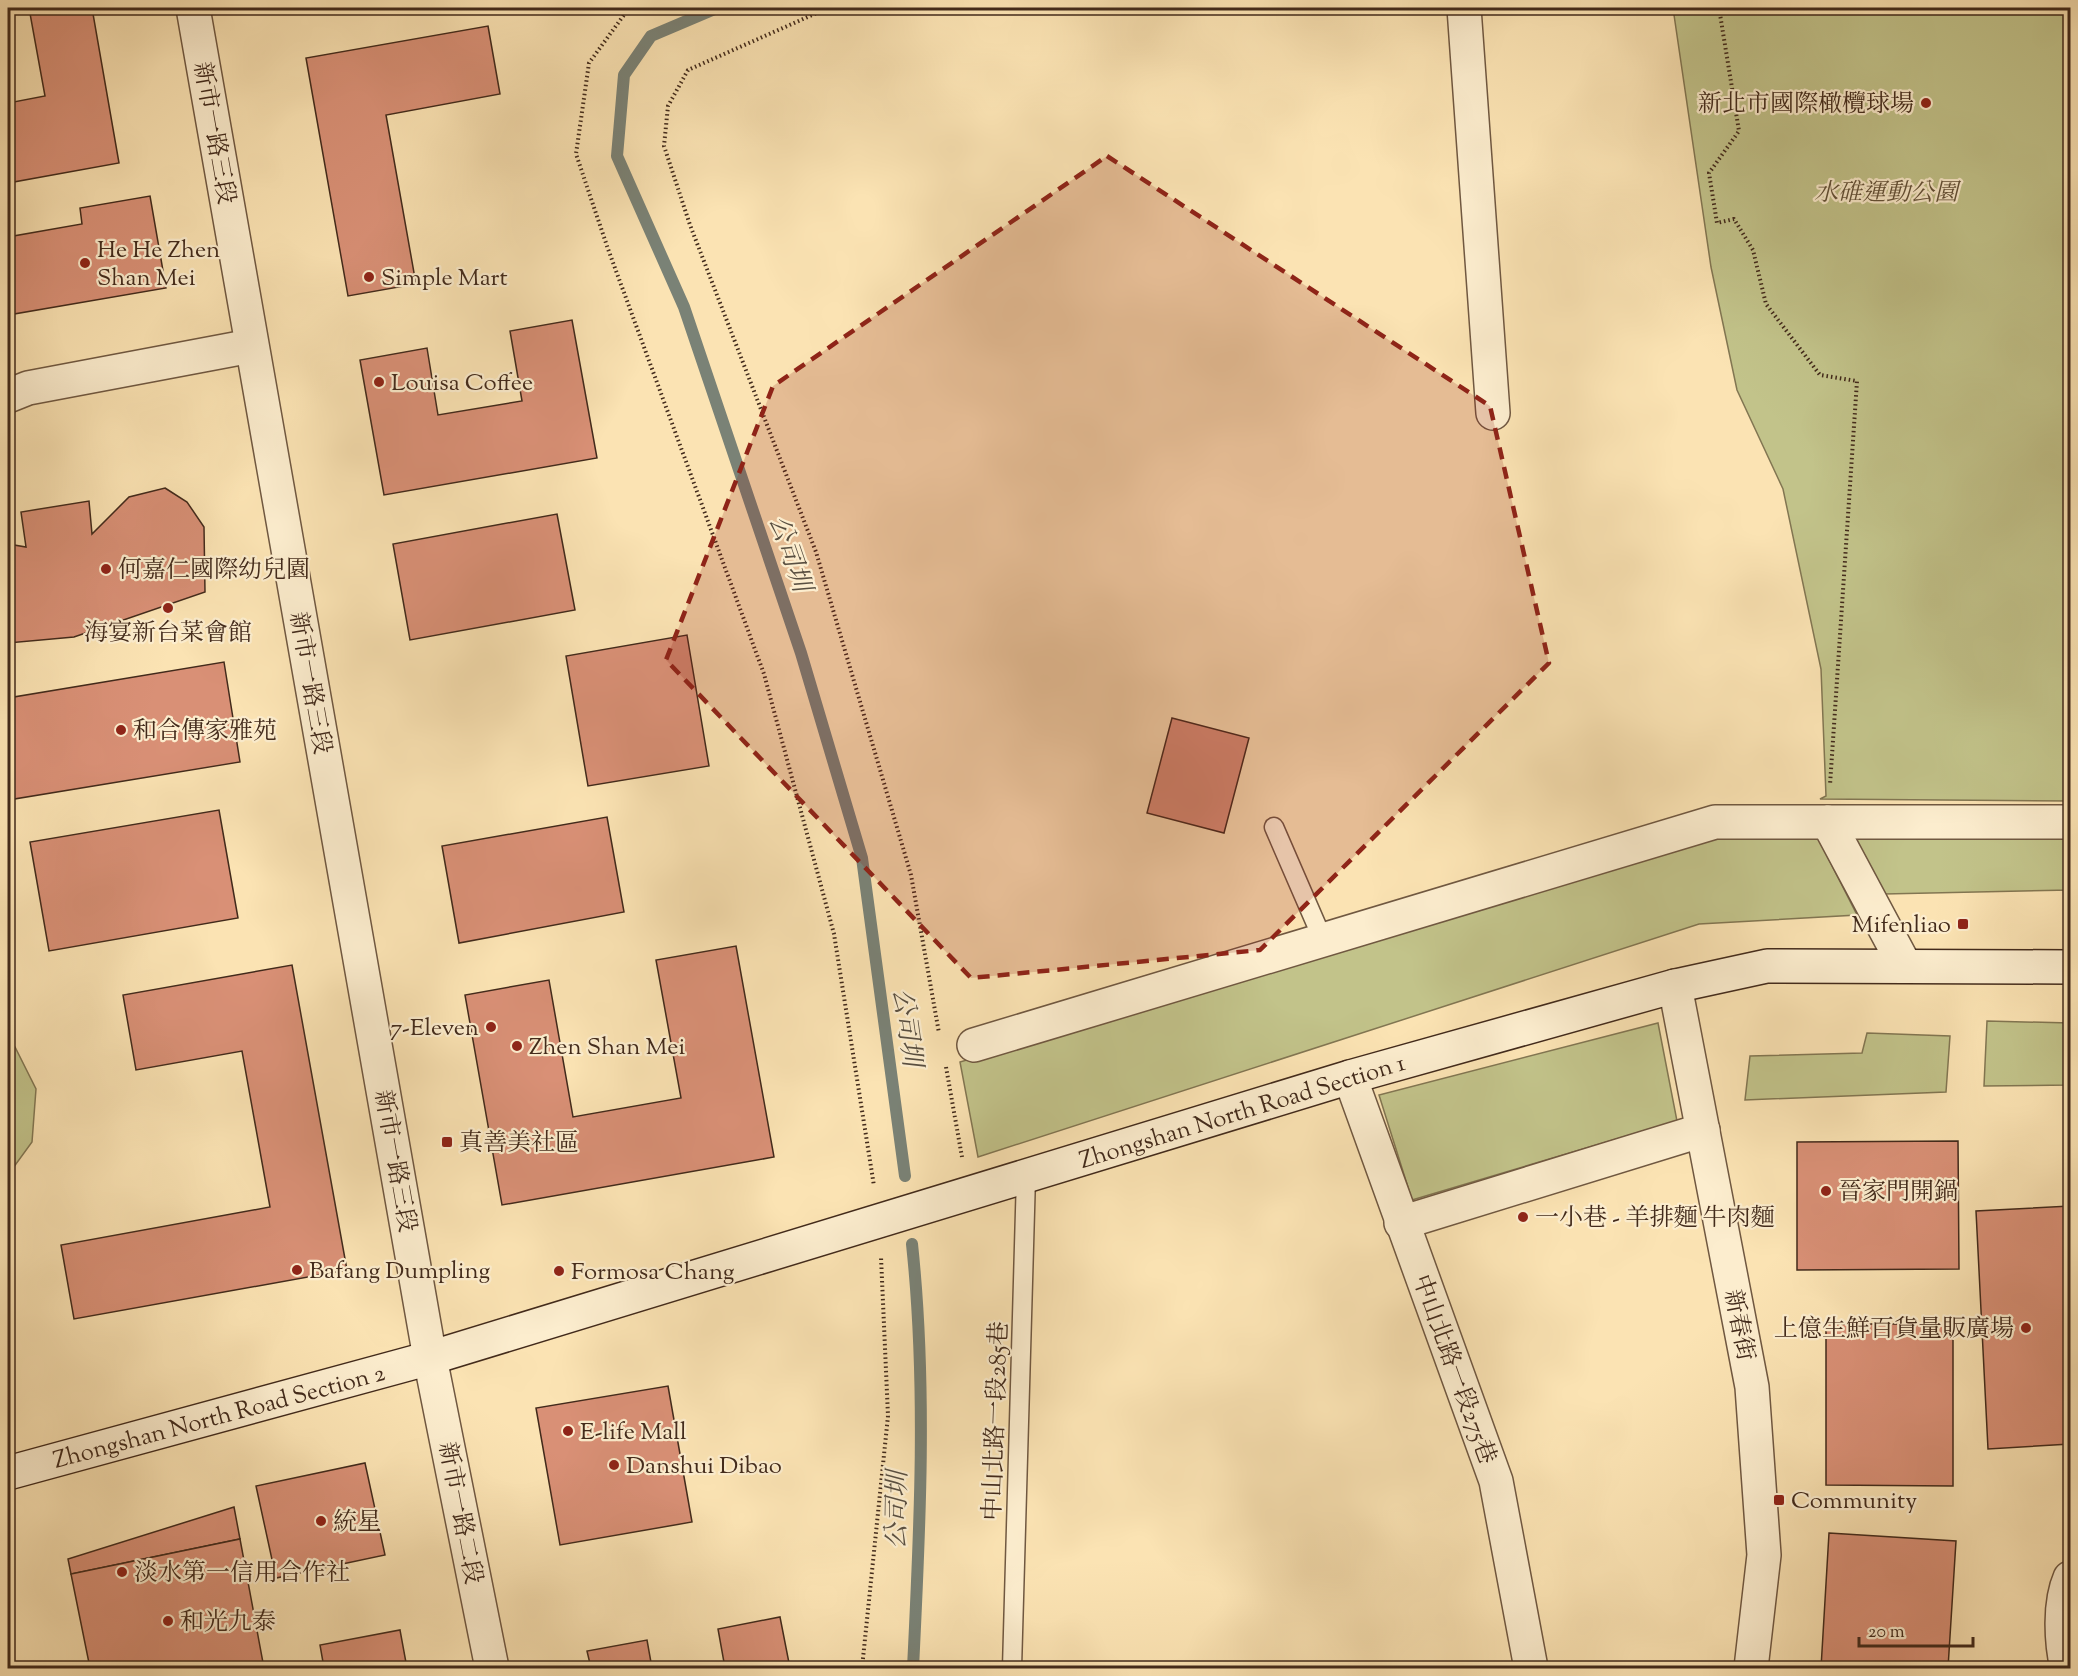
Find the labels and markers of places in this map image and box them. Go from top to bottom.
place label: 新北市國際橄欖球場 [1698,88,1914,122]
marker: 新北市國際橄欖球場 [1919,96,1933,110]
place label: He He Zhen Shan Mei [97,234,220,296]
marker: He He Zhen Shan Mei [78,256,92,270]
place label: Simple Mart [381,262,508,296]
marker: Simple Mart [362,270,376,284]
place label: Louisa Coffee [391,367,533,401]
marker: Louisa Coffee [372,375,386,389]
place label: 何嘉仁國際幼兒園 [118,554,310,588]
marker: 何嘉仁國際幼兒園 [99,562,113,576]
marker: 海宴新台菜會館 [161,601,175,615]
place label: 海宴新台菜會館 [84,617,252,651]
place label: 和合傳家雅苑 [133,715,277,749]
marker: 和合傳家雅苑 [114,723,128,737]
place label: Mifenliao [1852,909,1951,943]
marker: Mifenliao [1956,917,1970,931]
place label: 7-Eleven [390,1012,479,1046]
marker: 7-Eleven [484,1020,498,1034]
place label: Zhen Shan Mei [529,1031,685,1065]
marker: Zhen Shan Mei [510,1039,524,1053]
place label: 真善美社區 [459,1127,579,1161]
marker: 真善美社區 [440,1135,454,1149]
place label: 晉家門開鍋 [1838,1176,1958,1210]
marker: 晉家門開鍋 [1819,1184,1833,1198]
place label: 一小巷 - 羊排麵 牛肉麵 [1535,1202,1775,1236]
marker: 一小巷 - 羊排麵 牛肉麵 [1516,1210,1530,1224]
place label: Bafang Dumpling [309,1255,490,1289]
place label: Formosa Chang [571,1256,735,1290]
marker: Bafang Dumpling [290,1263,304,1277]
marker: Formosa Chang [552,1264,566,1278]
place label: 上億生鮮百貨量販廣場 [1774,1313,2014,1347]
marker: 上億生鮮百貨量販廣場 [2019,1321,2033,1335]
place label: E-life Mall [580,1416,687,1450]
marker: E-life Mall [561,1424,575,1438]
place label: Danshui Dibao [626,1450,782,1484]
marker: Danshui Dibao [607,1458,621,1472]
place label: Community [1791,1485,1917,1519]
marker: Community [1772,1493,1786,1507]
place label: 統星 [333,1506,381,1540]
marker: 統星 [314,1514,328,1528]
place label: 淡水第一信用合作社 [134,1557,350,1591]
marker: 淡水第一信用合作社 [115,1565,129,1579]
place label: 和光九泰 [180,1606,276,1640]
marker: 和光九泰 [161,1614,175,1628]

